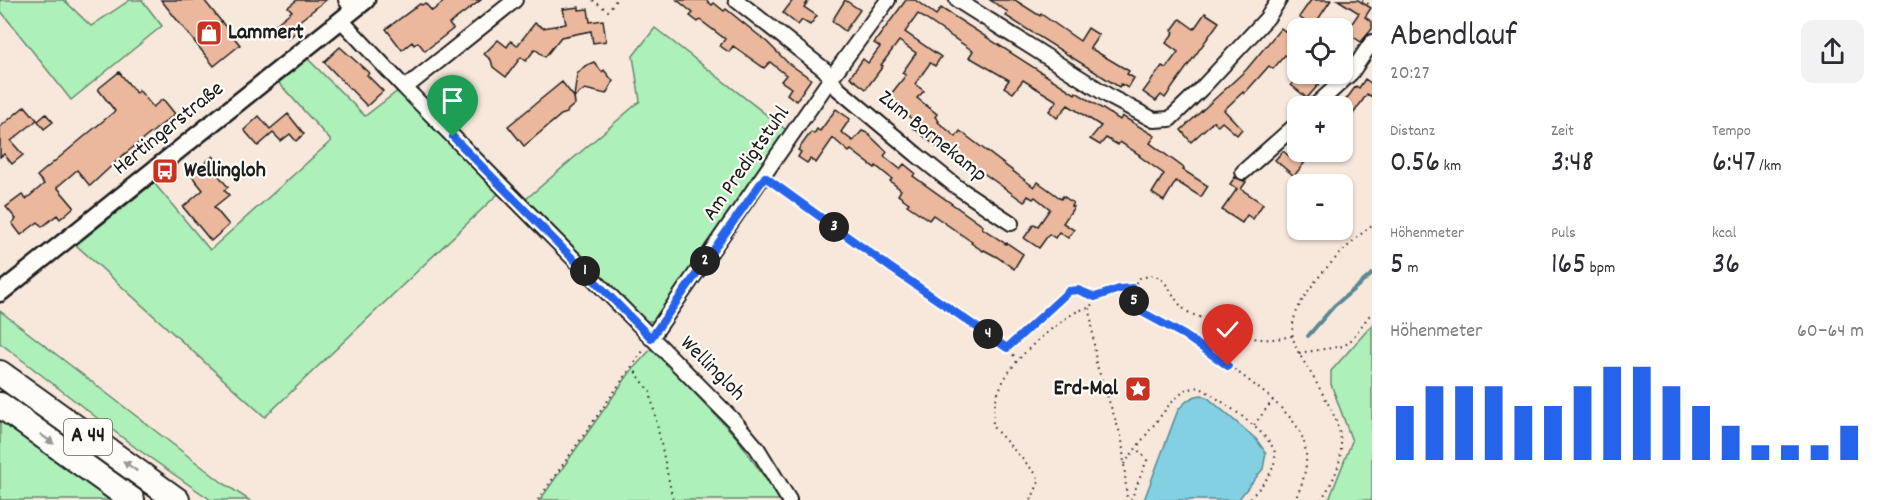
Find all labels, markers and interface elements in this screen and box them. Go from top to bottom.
text: Abendlauf [1390,14,1517,61]
shop icon: Lammert [194,18,224,48]
place label: Lammert [228,18,304,49]
map controls [1287,18,1353,240]
button: locate [1287,18,1353,84]
button: share [1801,20,1864,83]
text: 20:27 [1390,60,1429,88]
street label: Hertingerstraße [107,75,231,183]
pin [427,75,478,137]
street label: Zum Bornekamp [871,83,993,191]
icon: arrive [436,84,469,117]
button: + [1287,96,1353,162]
street label: Am Predigtstuhl [696,100,798,228]
text: Distanz [1390,120,1435,143]
text: Zeit [1551,120,1574,143]
text: Tempo [1712,120,1751,143]
text: 0.56 [1390,143,1440,186]
text: 3:48 [1551,143,1594,186]
text: 6:47 [1712,143,1756,186]
text: km [1440,155,1461,178]
text: /km [1756,155,1781,178]
bus stop icon: Wellingloh [150,156,180,186]
place label: Wellingloh [184,156,266,187]
button: − [1287,174,1353,240]
pin: 3 [819,212,849,242]
text: 3 [830,215,838,238]
text: Höhenmeter [1390,222,1464,245]
text: Puls [1551,222,1576,245]
text: kcal [1712,222,1736,245]
text: 5 [1390,245,1404,288]
text: 165 [1551,245,1586,288]
text: 36 [1712,245,1740,288]
pin: 2 [690,246,720,276]
text: 2 [702,249,709,272]
pin: 1 [570,256,600,286]
text: m [1404,257,1419,280]
text: bpm [1586,257,1615,280]
text: 1 [583,259,587,282]
pin: 5 [1119,286,1149,316]
text: 5 [1130,289,1138,312]
pin [1202,304,1253,366]
icon: check [1211,313,1244,346]
text: Höhenmeter [1390,318,1482,346]
text: 60–64 m [1797,318,1864,346]
pin: 4 [973,319,1003,349]
text: 4 [985,322,991,345]
street label: Wellingloh [672,329,752,409]
place label: Erd-Mal [1054,374,1119,405]
place icon: Erd-Mal [1123,374,1153,404]
road number: A 44 [64,419,112,455]
one-way arrow [40,433,55,445]
one-way arrow [122,460,138,472]

